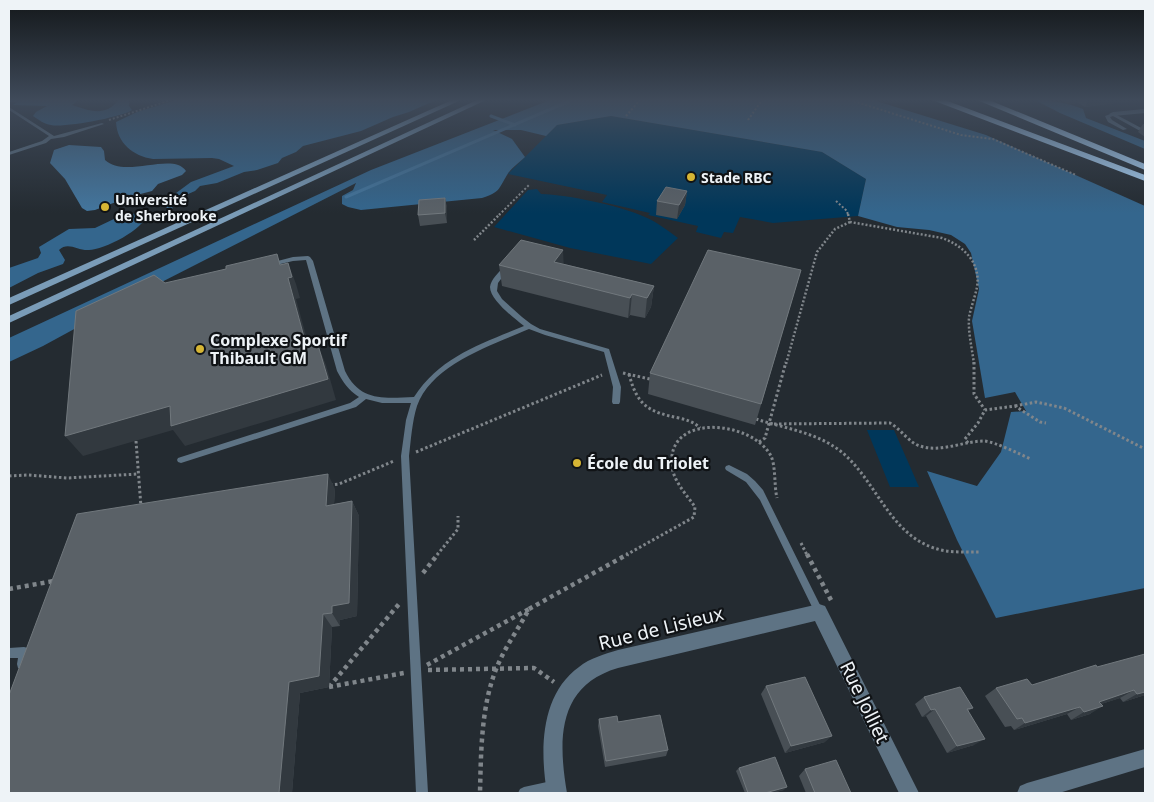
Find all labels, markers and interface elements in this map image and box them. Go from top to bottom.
place label: Stade RBC [701,168,772,187]
marker: Stade RBC [685,171,697,183]
place label: Université de Sherbrooke [115,190,217,225]
marker: Université de Sherbrooke [99,201,111,213]
place label: Complexe Sportif Thibault GM [210,329,347,369]
marker: Complexe Sportif Thibault GM [194,343,206,355]
place label: École du Triolet [587,452,709,474]
marker: École du Triolet [571,457,583,469]
street label: Rue de Lisieux [596,600,726,656]
street label: Rue Jolliet [834,657,896,747]

